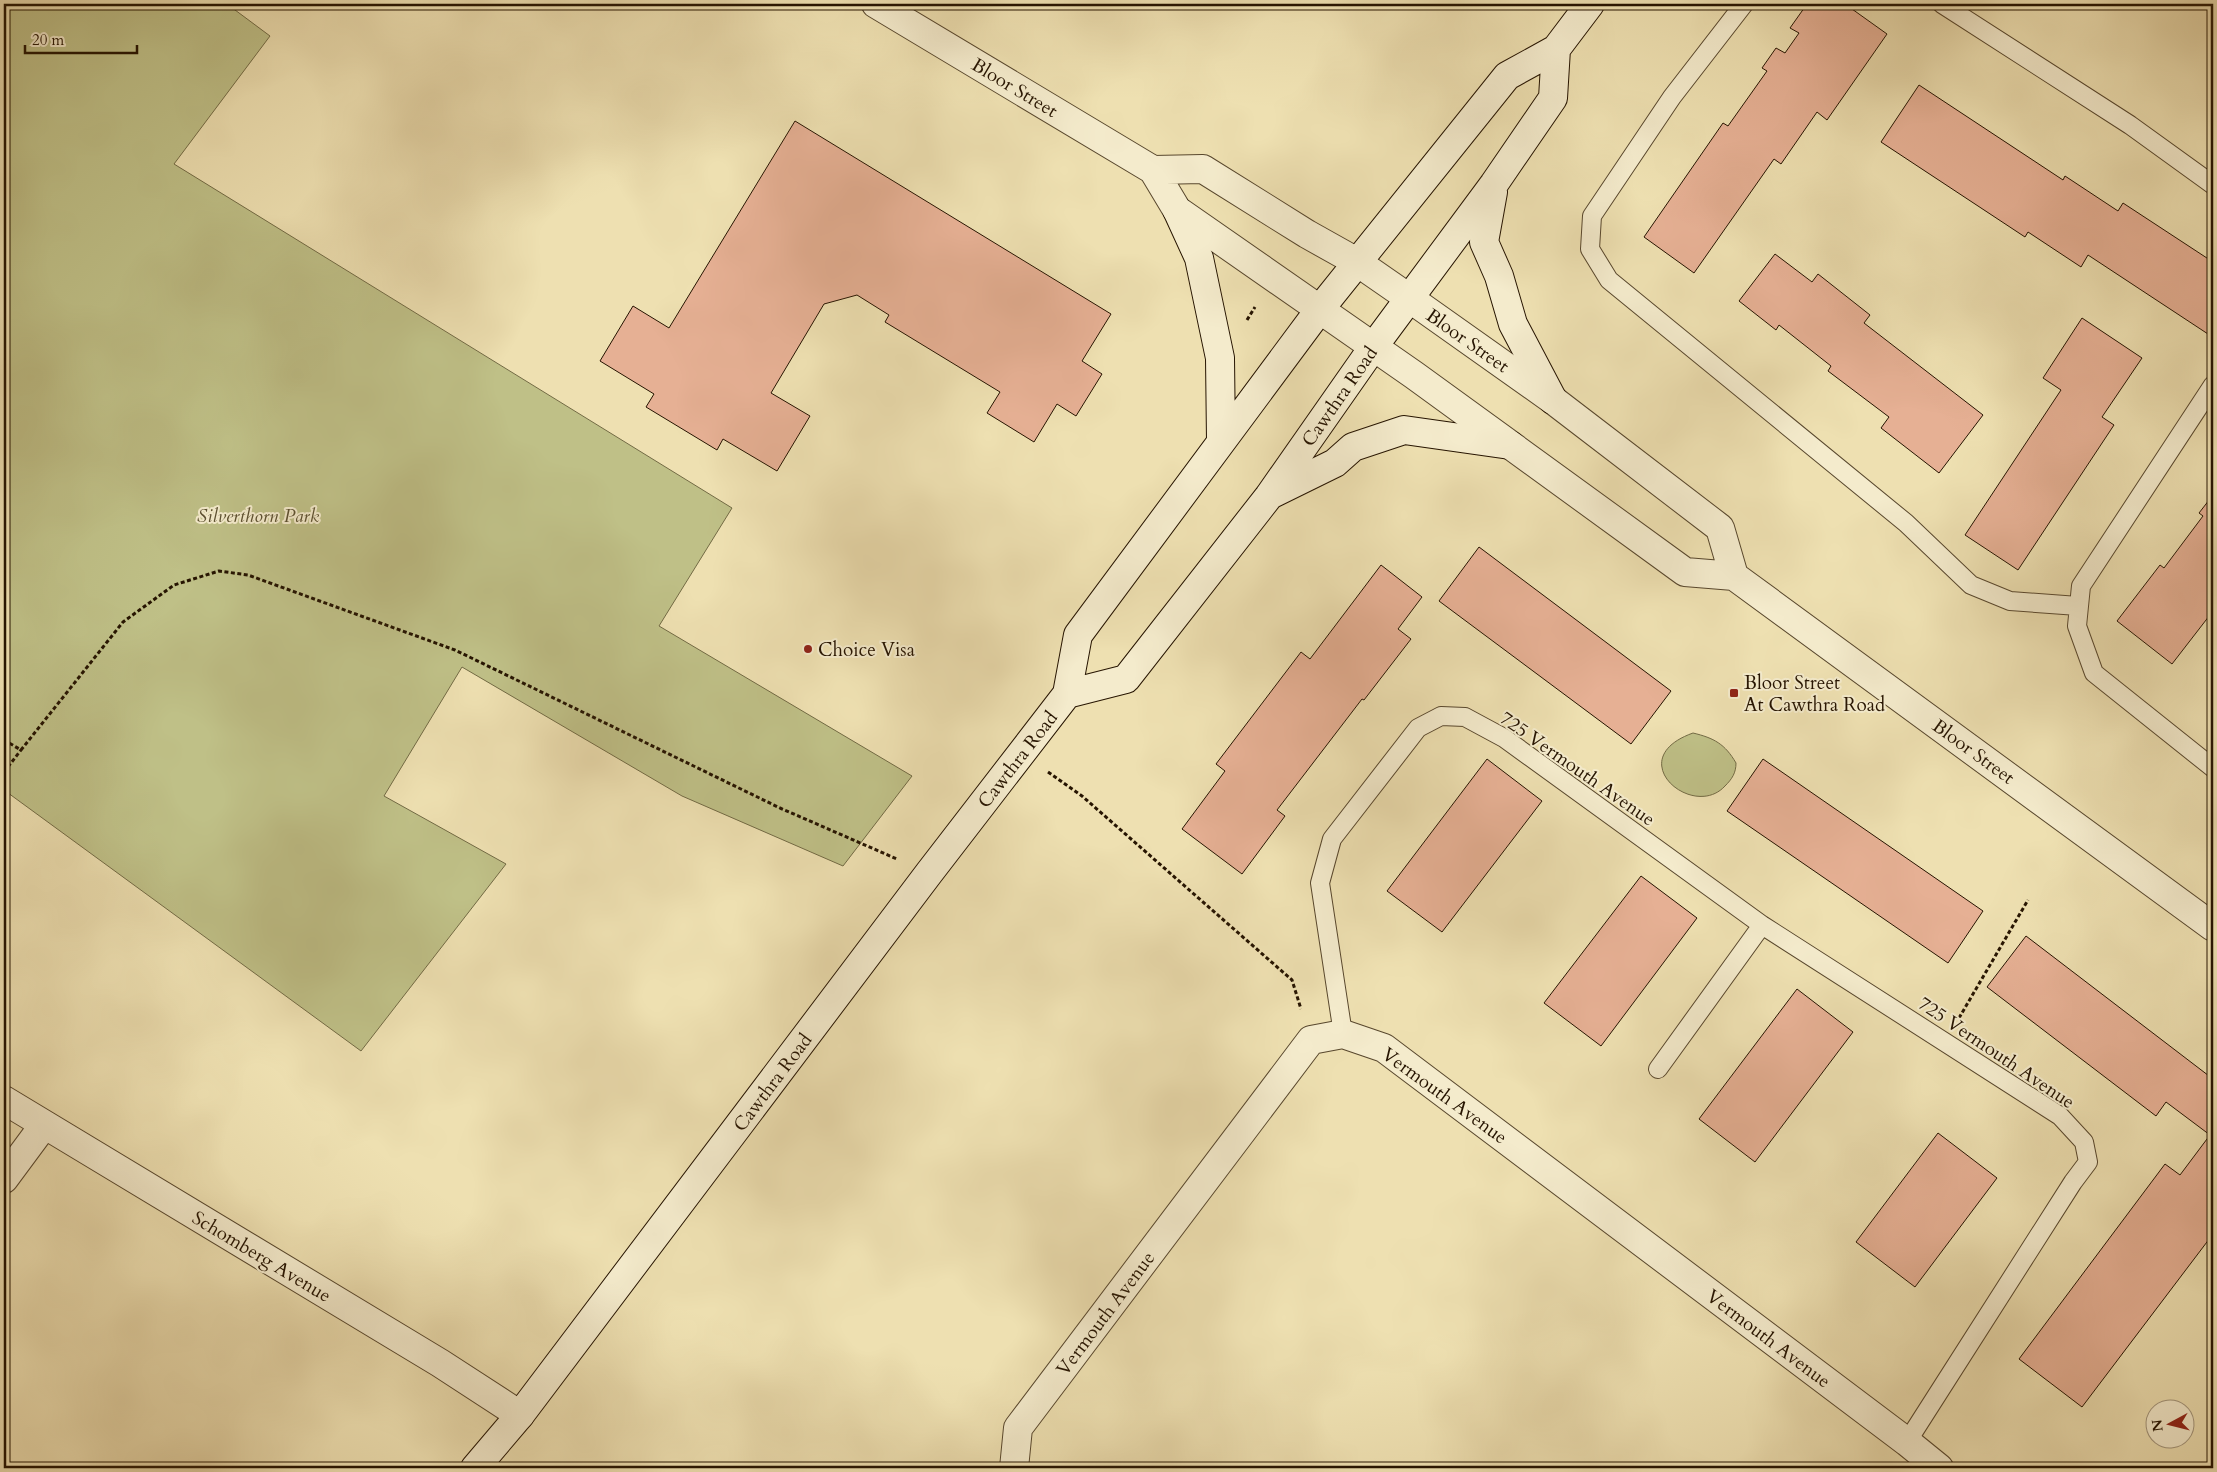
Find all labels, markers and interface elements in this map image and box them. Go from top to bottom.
scale bar [25,22,138,54]
text: 20 m [32,30,64,50]
street label: Bloor Street [967,52,1062,124]
street label: Bloor Street [1421,303,1514,379]
street label: Cawthra Road [1296,341,1384,452]
park label: Silverthorn Park [197,503,320,529]
place label: Choice Visa [818,637,915,663]
marker: Choice Visa [802,643,814,655]
place label: Bloor Street At Cawthra Road [1744,670,1885,718]
marker: Bloor Street At Cawthra Road [1728,687,1740,699]
street label: 725 Vermouth Avenue [1495,705,1660,832]
street label: Cawthra Road [972,706,1064,813]
street label: Bloor Street [1927,713,2020,791]
street label: 725 Vermouth Avenue [1913,991,2080,1115]
street label: Cawthra Road [727,1028,818,1137]
street label: Vermouth Avenue [1376,1041,1513,1150]
street label: Schomberg Avenue [187,1205,336,1309]
street label: Vermouth Avenue [1050,1246,1161,1381]
street label: Vermouth Avenue [1701,1283,1836,1394]
north arrow [2144,1400,2194,1450]
text: N [2147,1418,2168,1433]

